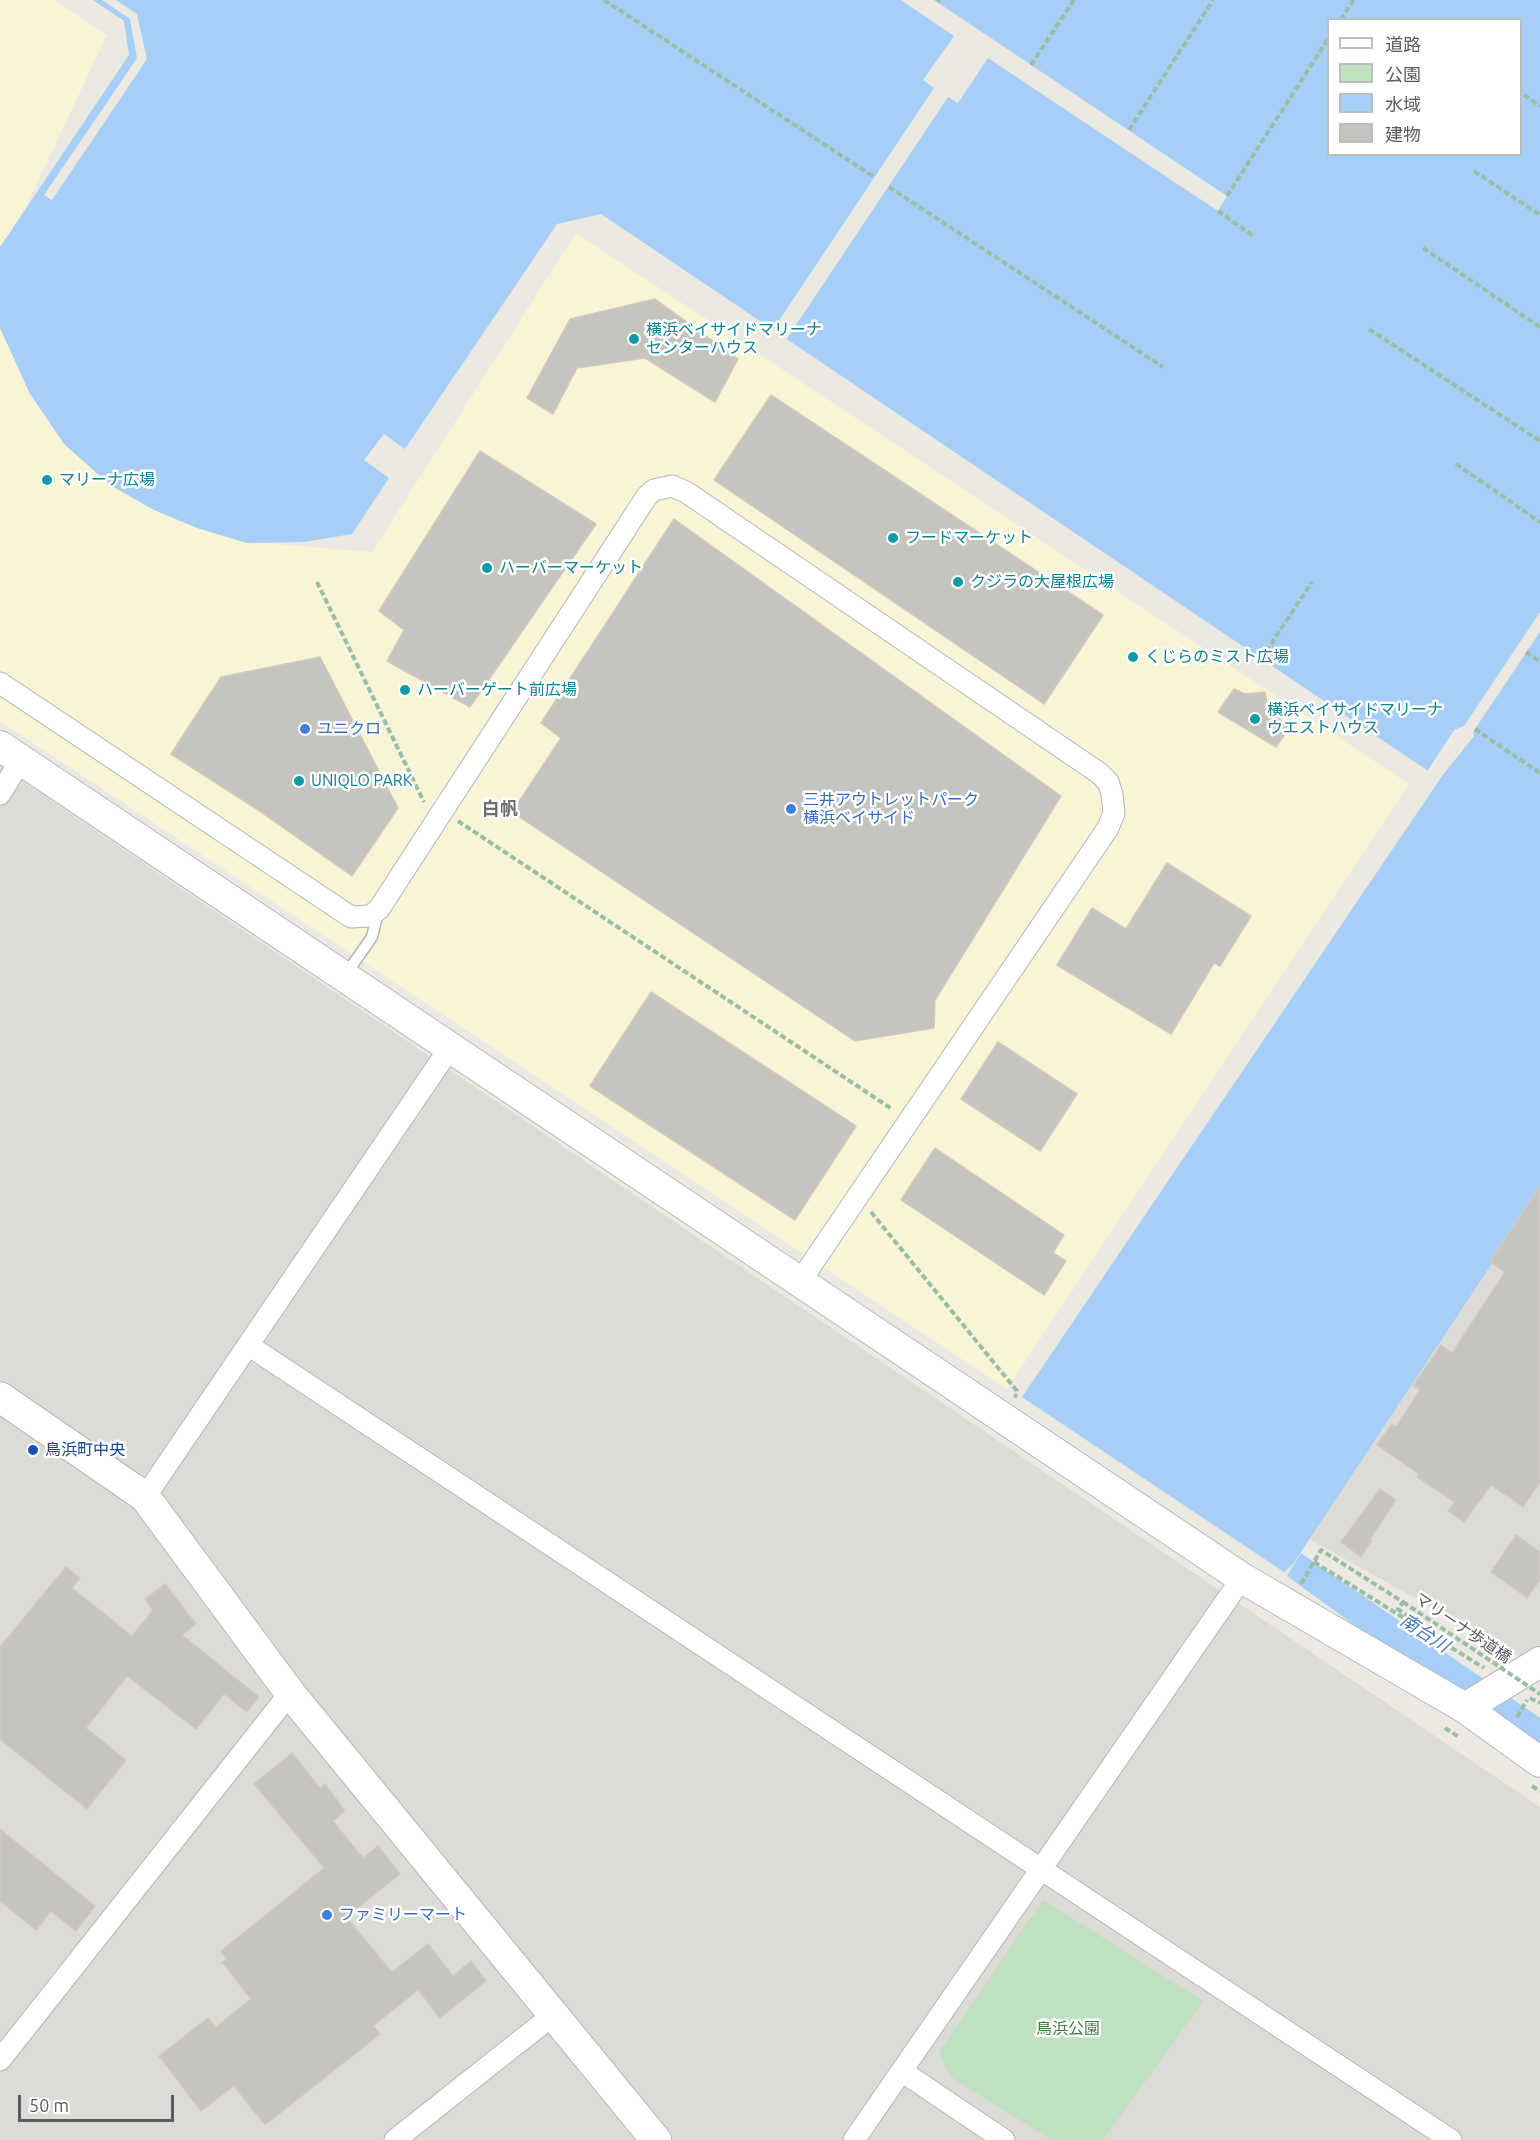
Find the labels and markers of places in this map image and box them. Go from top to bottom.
place label: 横浜ベイサイドマリーナ センターハウス [646,320,822,358]
marker: 横浜ベイサイドマリーナ センターハウス [627,332,641,346]
place label: マリーナ広場 [59,470,155,490]
marker: マリーナ広場 [40,473,54,487]
place label: フードマーケット [905,528,1033,548]
marker: フードマーケット [886,531,900,545]
place label: ハーバーマーケット [499,558,643,578]
marker: ハーバーマーケット [480,561,494,575]
place label: クジラの大屋根広場 [970,572,1114,592]
marker: クジラの大屋根広場 [951,575,965,589]
place label: くじらのミスト広場 [1145,647,1289,667]
marker: くじらのミスト広場 [1126,650,1140,664]
place label: ハーバーゲート前広場 [417,680,577,700]
marker: ハーバーゲート前広場 [398,683,412,697]
place label: 横浜ベイサイドマリーナ ウエストハウス [1267,700,1443,738]
marker: 横浜ベイサイドマリーナ ウエストハウス [1248,712,1262,726]
place label: ユニクロ [317,719,381,739]
marker: ユニクロ [298,722,312,736]
place label: UNIQLO PARK [311,771,413,791]
marker: UNIQLO PARK [292,774,306,788]
place label: 三井アウトレットパーク 横浜ベイサイド [803,790,979,828]
marker: 三井アウトレットパーク 横浜ベイサイド [784,802,798,816]
place label: 鳥浜町中央 [45,1440,125,1460]
marker: 鳥浜町中央 [26,1443,40,1457]
place label: ファミリーマート [339,1905,467,1925]
marker: ファミリーマート [320,1908,334,1922]

